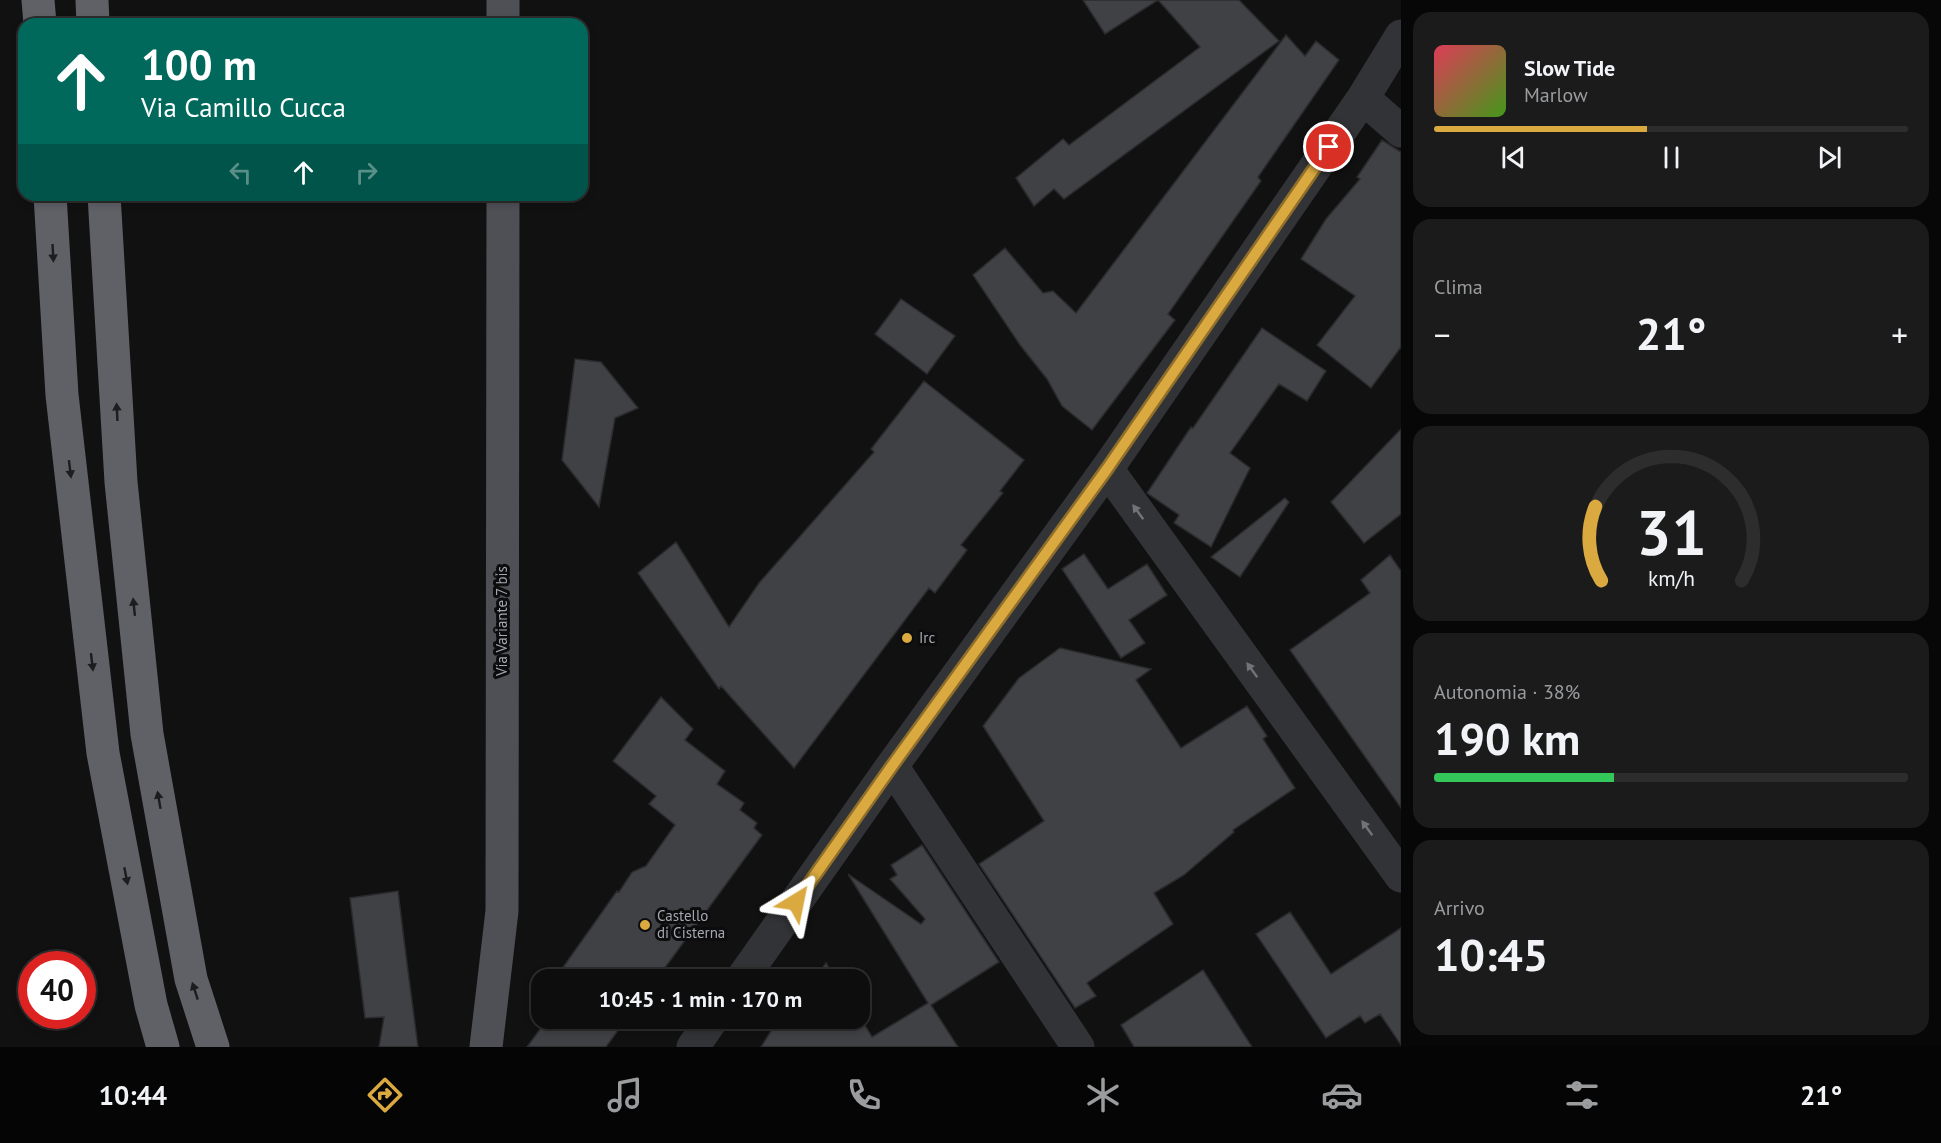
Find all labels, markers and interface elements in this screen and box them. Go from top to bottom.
text: 100 m [141,37,257,92]
icon: ahead [42,42,120,120]
text: Slow Tide [1524,54,1615,82]
text: Marlow [1524,82,1588,108]
text: Via Camillo Cucca [141,90,346,124]
pin [1303,121,1354,172]
icon: arrive [1312,130,1345,163]
icon: previous [1497,141,1530,174]
icon: pause [1655,141,1688,174]
icon: next [1813,141,1846,174]
icon: left [224,156,257,189]
icon: ahead [287,156,320,189]
icon: right [350,156,383,189]
one-way arrow [49,244,58,263]
text: Clima [1434,274,1483,300]
text: 21° [1636,304,1706,362]
text: − [1434,313,1451,356]
text: + [1891,313,1908,356]
one-way arrow [112,403,121,422]
one-way arrow [65,459,75,478]
text: 31 [1636,491,1706,572]
one-way arrow [1132,505,1144,521]
text: km/h [1647,564,1694,592]
street label: Via Variante 7 bis [492,566,511,677]
one-way arrow [129,597,139,616]
place label: Irc [919,628,935,647]
marker: Irc [900,631,914,645]
one-way arrow [88,653,97,672]
one-way arrow [1247,663,1259,678]
text: Autonomia · 38% [1434,679,1580,705]
text: 190 km [1434,709,1580,767]
one-way arrow [154,790,163,809]
one-way arrow [1361,821,1373,837]
one-way arrow [122,866,131,885]
position arrow [764,870,828,934]
text: Arrivo [1434,895,1485,921]
place label: Castello di Cisterna [657,906,725,942]
marker: Castello di Cisterna [638,918,652,932]
text: 10:45 [1434,925,1548,983]
speed limit sign: 40 [18,951,96,1029]
one-way arrow [190,982,199,1000]
text: 10:45 · 1 min · 170 m [599,985,802,1013]
icon: directions [364,1074,406,1116]
icon: music [604,1074,646,1116]
icon: phone [843,1074,885,1116]
icon: climate [1082,1074,1124,1116]
icon: car [1321,1074,1363,1116]
icon: filters [1561,1074,1603,1116]
text: 10:44 [99,1078,167,1112]
text: 21° [1800,1078,1842,1112]

